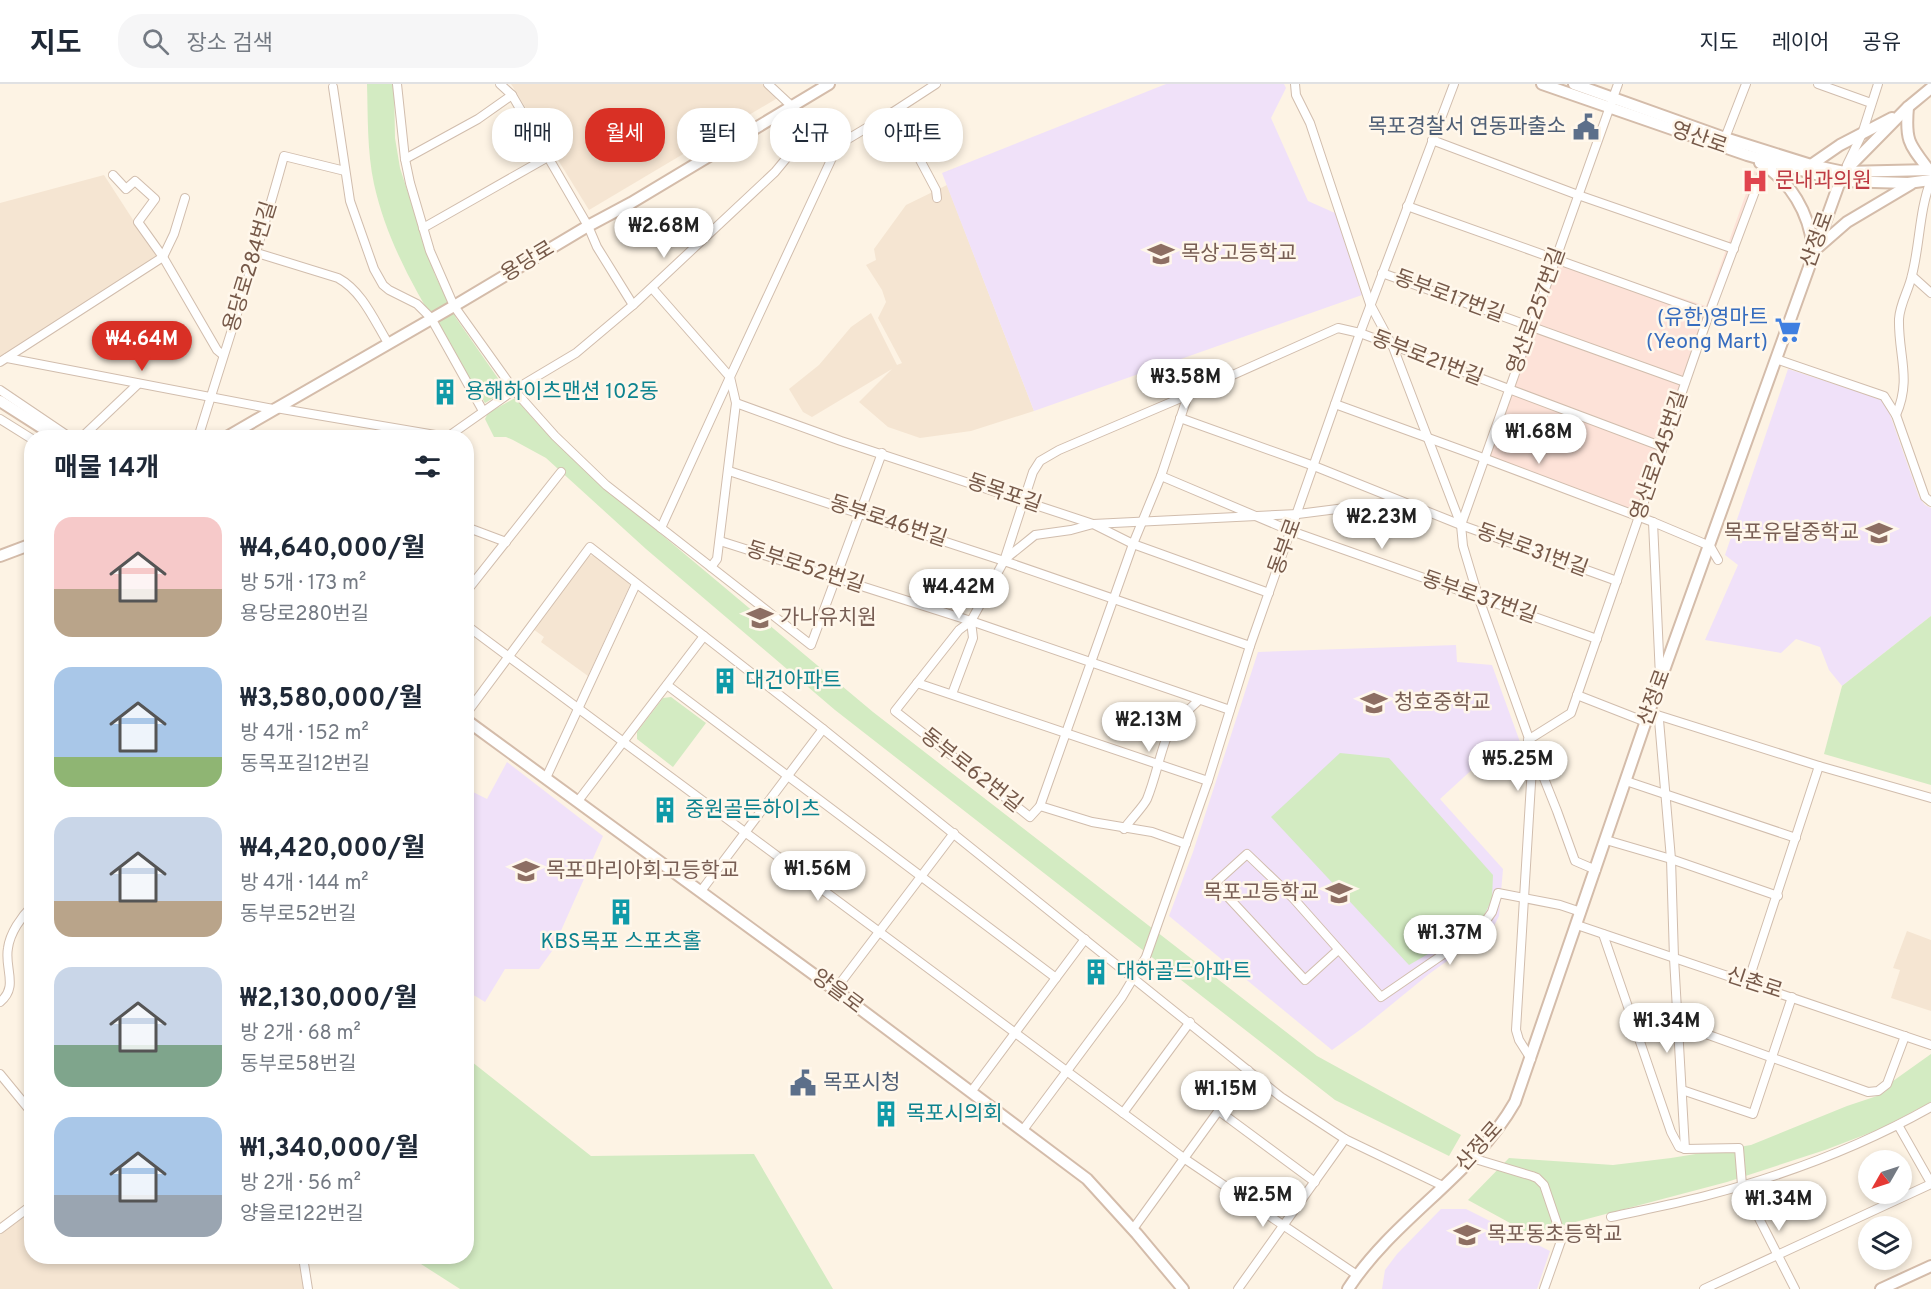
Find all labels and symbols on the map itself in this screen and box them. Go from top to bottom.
public building icon: 목포경찰서 연동파출소 [1571,112,1601,142]
place label: 목포경찰서 연동파출소 [1368,114,1566,141]
street label: 영산로 [1667,117,1731,161]
hospital icon: 문내과의원 [1740,166,1770,196]
place label: 문내과의원 [1775,168,1872,195]
street label: 용당로284번길 [218,198,284,336]
pin: ₩2.68M [615,208,713,259]
street label: 산정로 [1795,208,1841,272]
street label: 용당로 [496,236,560,288]
school or university icon: 목상고등학교 [1146,239,1176,269]
place label: 목상고등학교 [1181,241,1297,268]
street label: 영산로257번길 [1502,244,1572,378]
street label: 동부로17번길 [1390,265,1508,329]
place label: (유한)영마트 (Yeong Mart) [1646,305,1768,356]
supermarket icon: (유한)영마트 (Yeong Mart) [1773,315,1803,345]
pin: ₩4.64M [93,321,191,372]
street label: 동부로21번길 [1367,325,1487,393]
pin: ₩3.58M [1137,359,1235,410]
building icon: 용해하이츠맨션 102동 [430,377,460,407]
place label: 용해하이츠맨션 102동 [465,379,659,406]
street label: 영산로245번길 [1625,388,1695,524]
pin: ₩1.68M [1490,414,1588,465]
street label: 동목포길 [963,469,1045,519]
street label: 동부로46번길 [826,490,950,554]
pin: ₩2.23M [1333,499,1431,550]
street label: 동부로 [1263,515,1309,579]
street label: 동부로31번길 [1472,518,1592,584]
school or university icon: 목포유달중학교 [1864,518,1894,548]
place label: 목포유달중학교 [1724,520,1859,547]
street label: 동부로52번길 [743,536,867,600]
street label: 동부로37번길 [1418,566,1540,630]
pin: ₩4.42M [910,569,1008,620]
school or university icon: 가나유치원 [745,603,775,633]
place label: 가나유치원 [780,605,877,632]
building icon: 대건아파트 [710,666,740,696]
street label: 산정로 [1632,666,1678,730]
place label: 대건아파트 [745,668,842,695]
school or university icon: 청호중학교 [1359,688,1389,718]
place label: 청호중학교 [1394,690,1491,717]
pin: ₩2.13M [1100,702,1198,753]
street label: 동부로62번길 [915,723,1027,819]
pin: ₩5.25M [1469,741,1567,792]
building icon: 중원골든하이츠 [650,795,680,825]
place label: 중원골든하이츠 [685,797,820,824]
pin: ₩1.56M [769,851,867,902]
school or university icon: 목포마리아회고등학교 [511,856,541,886]
place label: 목포마리아회고등학교 [546,858,739,885]
school or university icon: 목포고등학교 [1324,878,1354,908]
place label: 목포고등학교 [1203,880,1319,907]
building icon: KBS목포 스포츠홀 [606,897,636,927]
pin: ₩1.37M [1401,915,1499,966]
place label: KBS목포 스포츠홀 [540,929,702,956]
building icon: 대하골드아파트 [1081,957,1111,987]
place label: 대하골드아파트 [1116,959,1251,986]
street label: 신촌로 [1722,962,1786,1006]
street label: 양을로 [806,964,868,1020]
pin: ₩1.34M [1618,1003,1716,1054]
public building icon: 목포시청 [788,1068,818,1098]
place label: 목포시청 [823,1070,900,1097]
pin: ₩1.15M [1177,1071,1275,1122]
building icon: 목포시의회 [871,1099,901,1129]
place label: 목포시의회 [906,1101,1003,1128]
street label: 산정로 [1451,1116,1509,1178]
north arrow [1858,1150,1912,1204]
pin: ₩2.5M [1221,1177,1305,1228]
pin: ₩1.34M [1730,1181,1828,1232]
school or university icon: 목포동초등학교 [1452,1220,1482,1250]
place label: 목포동초등학교 [1487,1222,1622,1249]

